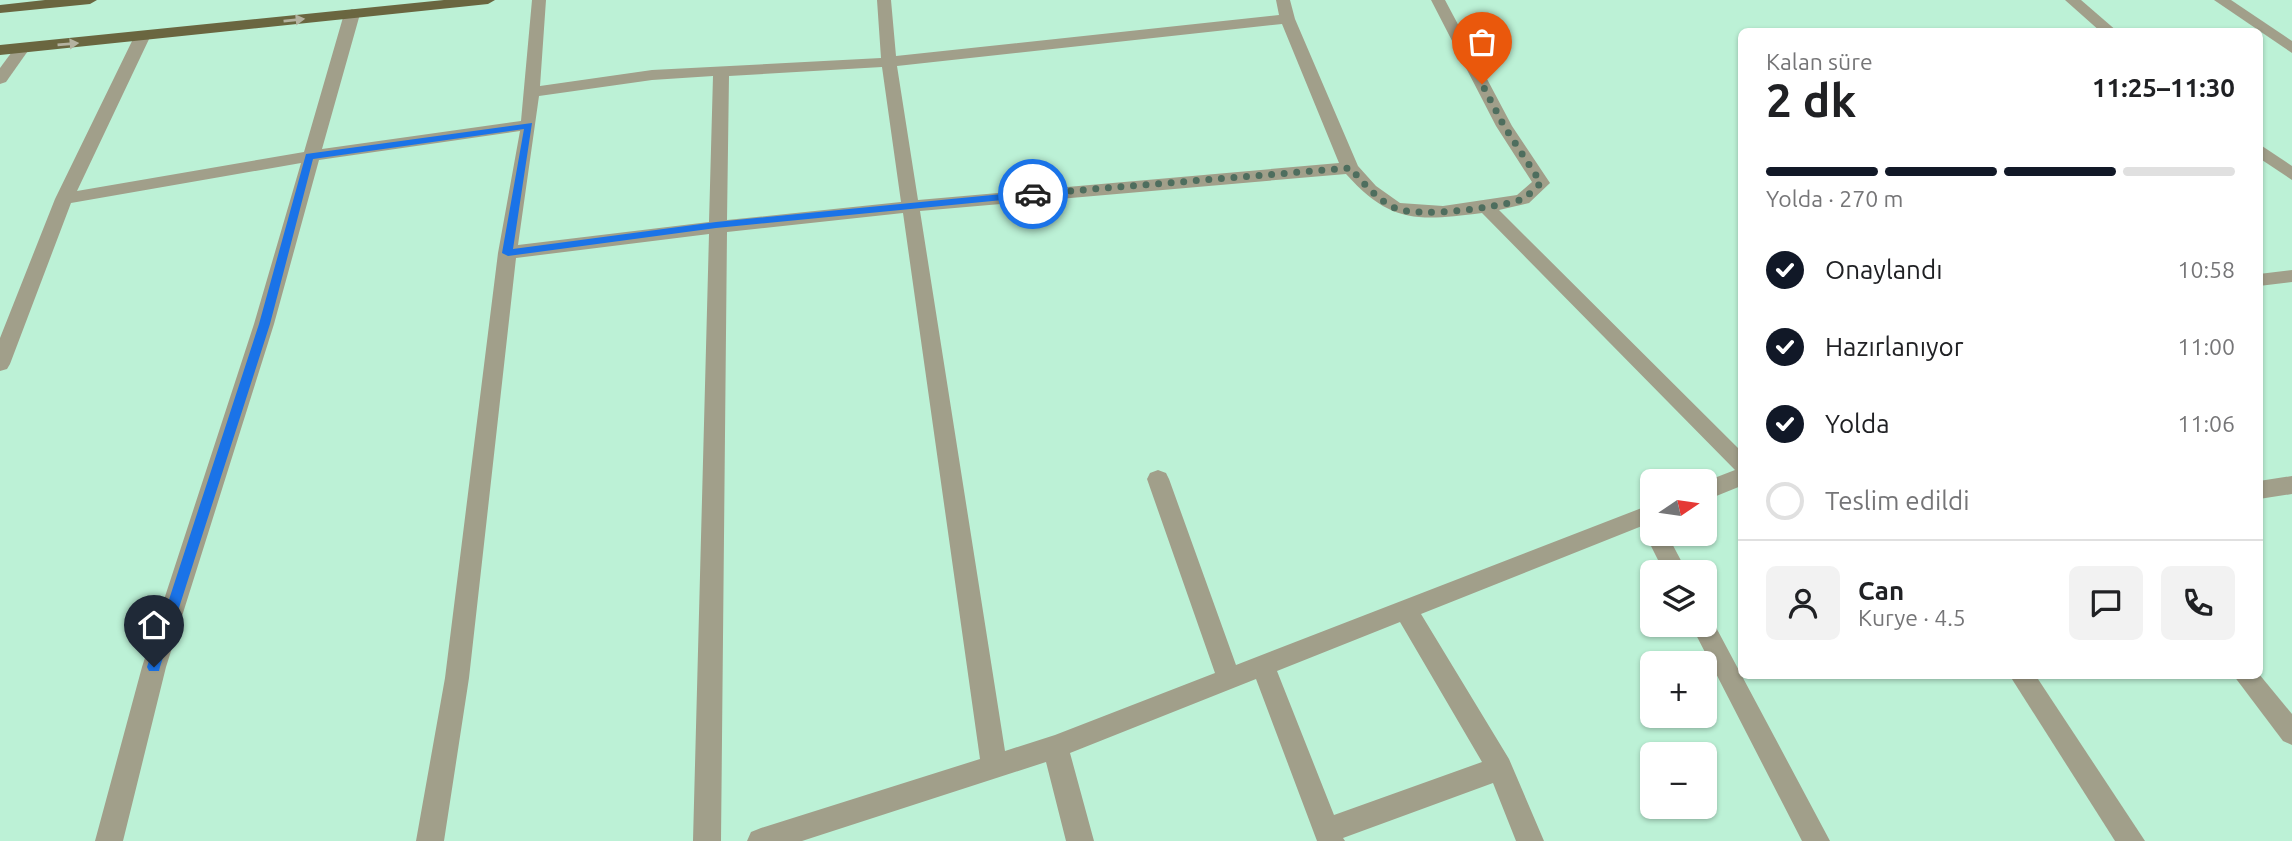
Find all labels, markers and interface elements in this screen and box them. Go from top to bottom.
pin [1452,12.0,1512,84]
one-way arrow [283,14,305,25]
icon: bag [1463,23,1501,61]
one-way arrow [57,38,79,49]
text: Kalan süre [1766,49,1873,74]
text: 11:25–11:30 [2092,73,2235,102]
text: 2 dk [1766,74,1856,126]
courier [998,159,1068,229]
icon: car [1014,175,1052,213]
text: Yolda · 270 m [1766,186,1903,211]
icon: check [1766,251,1804,289]
text: Onaylandı [1825,255,1943,284]
text: 10:58 [2177,257,2235,282]
icon: check [1766,328,1804,366]
text: Hazırlanıyor [1825,332,1964,361]
text: 11:00 [2177,334,2235,359]
icon: check [1766,405,1804,443]
text: Yolda [1825,409,1890,438]
text: 11:06 [2177,411,2235,436]
north arrow [1640,469,1717,546]
map controls [1640,469,1717,819]
text: Teslim edildi [1825,486,1970,515]
button: layers [1640,560,1717,637]
button: person [1766,566,1840,640]
button: chat [2069,566,2143,640]
button: phone [2161,566,2235,640]
text: Can [1858,576,1904,605]
pin [124,595,184,667]
text: Kurye · 4.5 [1858,605,1966,630]
icon: home [135,606,173,644]
button: + [1640,651,1717,728]
button: − [1640,742,1717,819]

